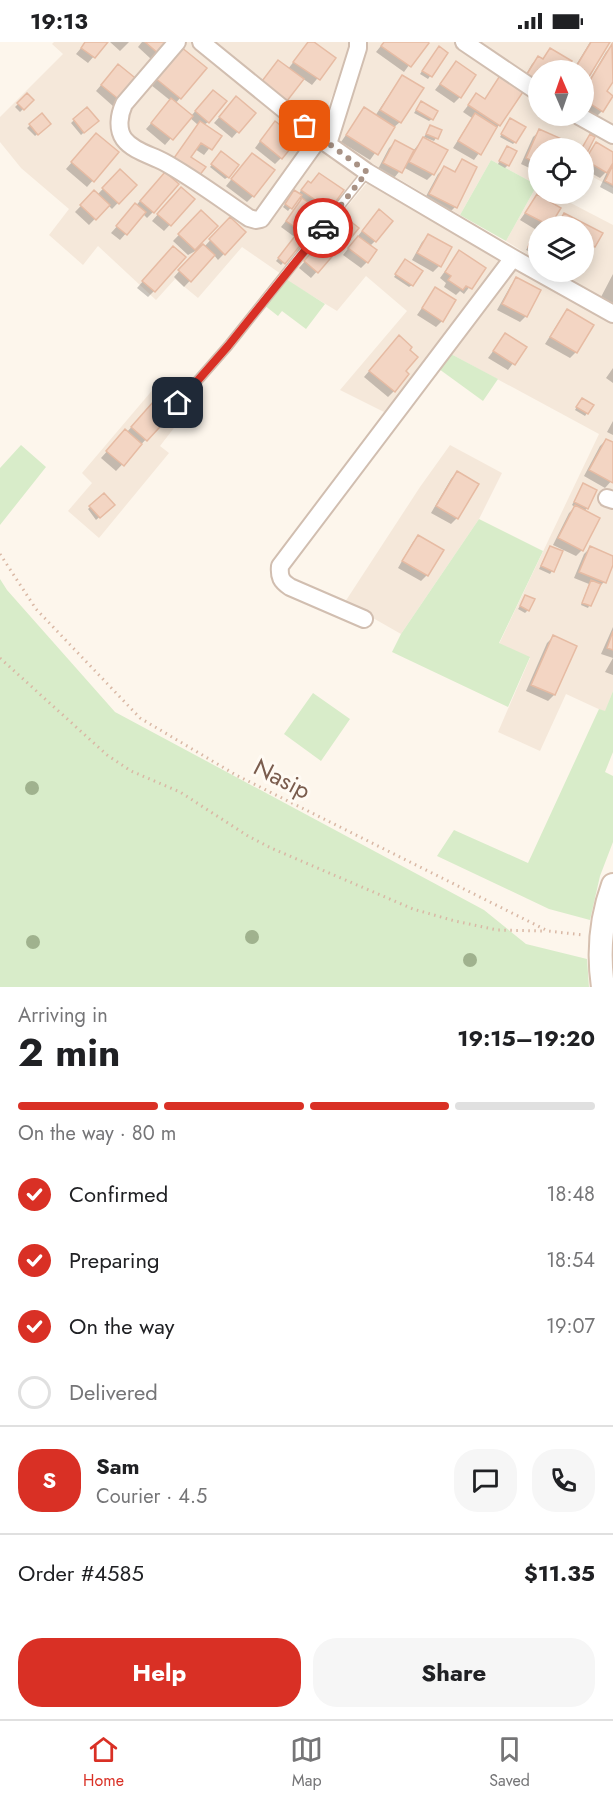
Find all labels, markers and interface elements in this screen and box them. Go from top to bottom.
text: 19:13 [30,5,88,37]
north arrow [528,60,594,126]
map controls [528,60,594,282]
pin [279,100,330,151]
icon: bag [288,109,321,142]
button: locate [528,138,594,204]
courier [293,198,353,258]
icon: car [307,212,340,245]
button: layers [528,216,594,282]
pin [152,377,203,428]
icon: home [161,386,194,419]
street label: Nasip [248,749,317,808]
text: Arriving in [18,1001,108,1030]
text: 19:15–19:20 [457,1022,595,1054]
text: 2 min [18,1024,120,1081]
text: On the way · 80 m [18,1119,176,1148]
icon: check [18,1178,51,1211]
text: Confirmed [69,1178,168,1210]
text: 18:48 [547,1180,595,1209]
icon: check [18,1244,51,1277]
text: Preparing [69,1244,160,1276]
text: 18:54 [546,1246,595,1275]
icon: check [18,1310,51,1343]
text: On the way [69,1310,174,1342]
text: 19:07 [546,1312,595,1341]
text: Delivered [69,1376,158,1408]
button: chat [454,1449,517,1512]
button: phone [532,1449,595,1512]
text: Sam [96,1450,140,1482]
text: S [43,1464,56,1496]
text: Courier · 4.5 [96,1482,207,1511]
text: Order #4585 [18,1557,144,1589]
text: $11.35 [524,1557,595,1589]
button: Help [18,1638,301,1707]
button: Share [313,1638,595,1707]
tab: Home [83,1733,124,1792]
tab: Map [290,1733,323,1792]
tab: Saved [489,1733,530,1792]

